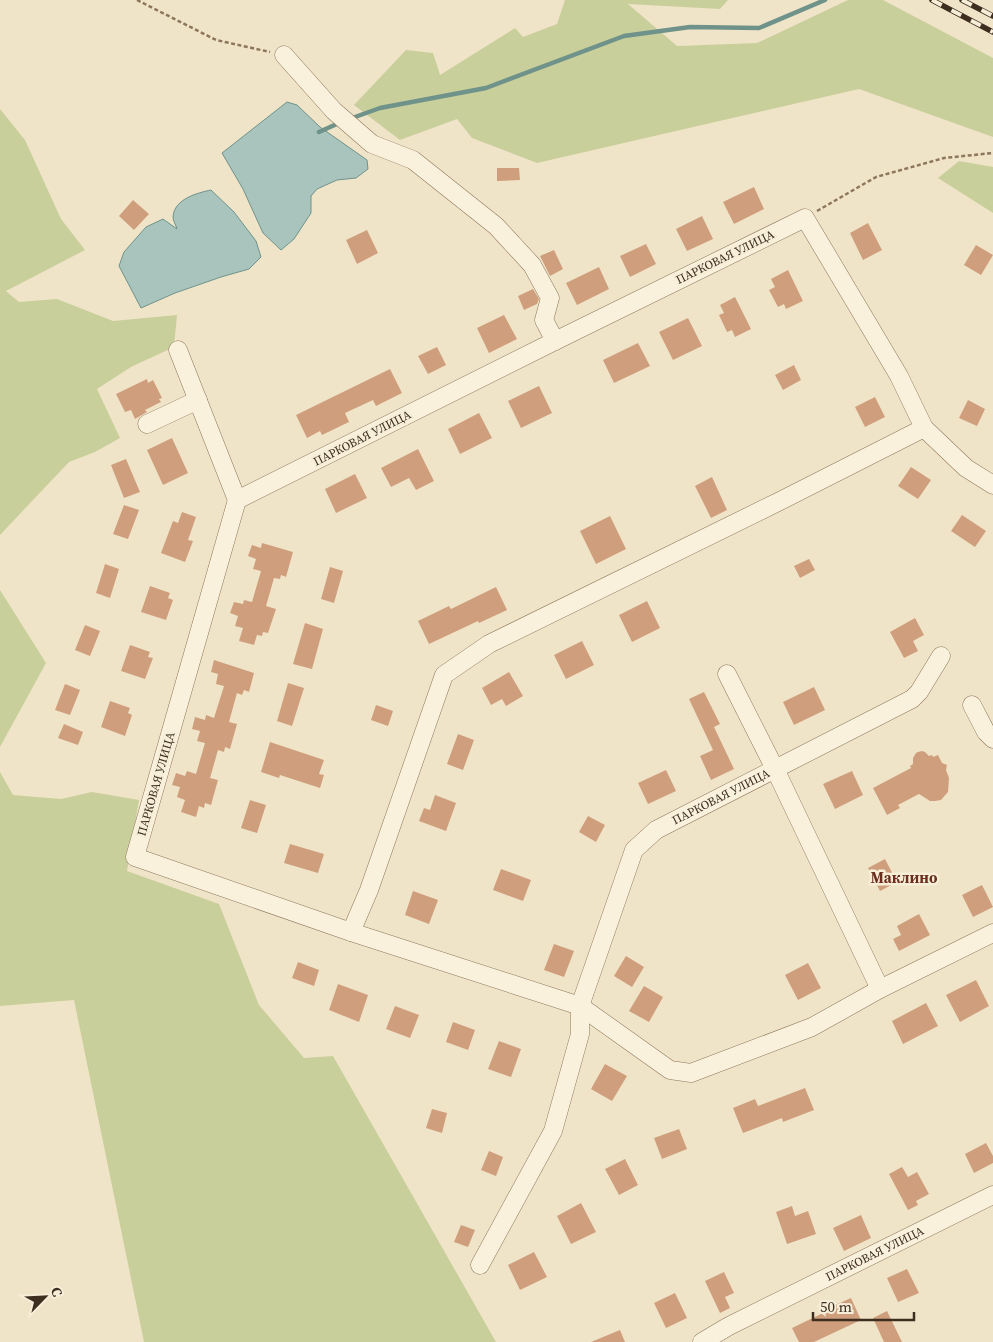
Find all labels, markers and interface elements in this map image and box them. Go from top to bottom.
street label: ПАРКОВАЯ УЛИЦА [673,226,777,288]
street label: ПАРКОВАЯ УЛИЦА [310,406,414,470]
street label: ПАРКОВАЯ УЛИЦА [133,730,179,838]
street label: ПАРКОВАЯ УЛИЦА [669,765,772,828]
district label: Маклино [871,867,938,888]
street label: ПАРКОВАЯ УЛИЦА [823,1223,926,1285]
north arrow [20,1272,70,1322]
text: С [46,1284,68,1300]
scale bar [813,1290,914,1322]
text: 50 m [820,1296,852,1317]

